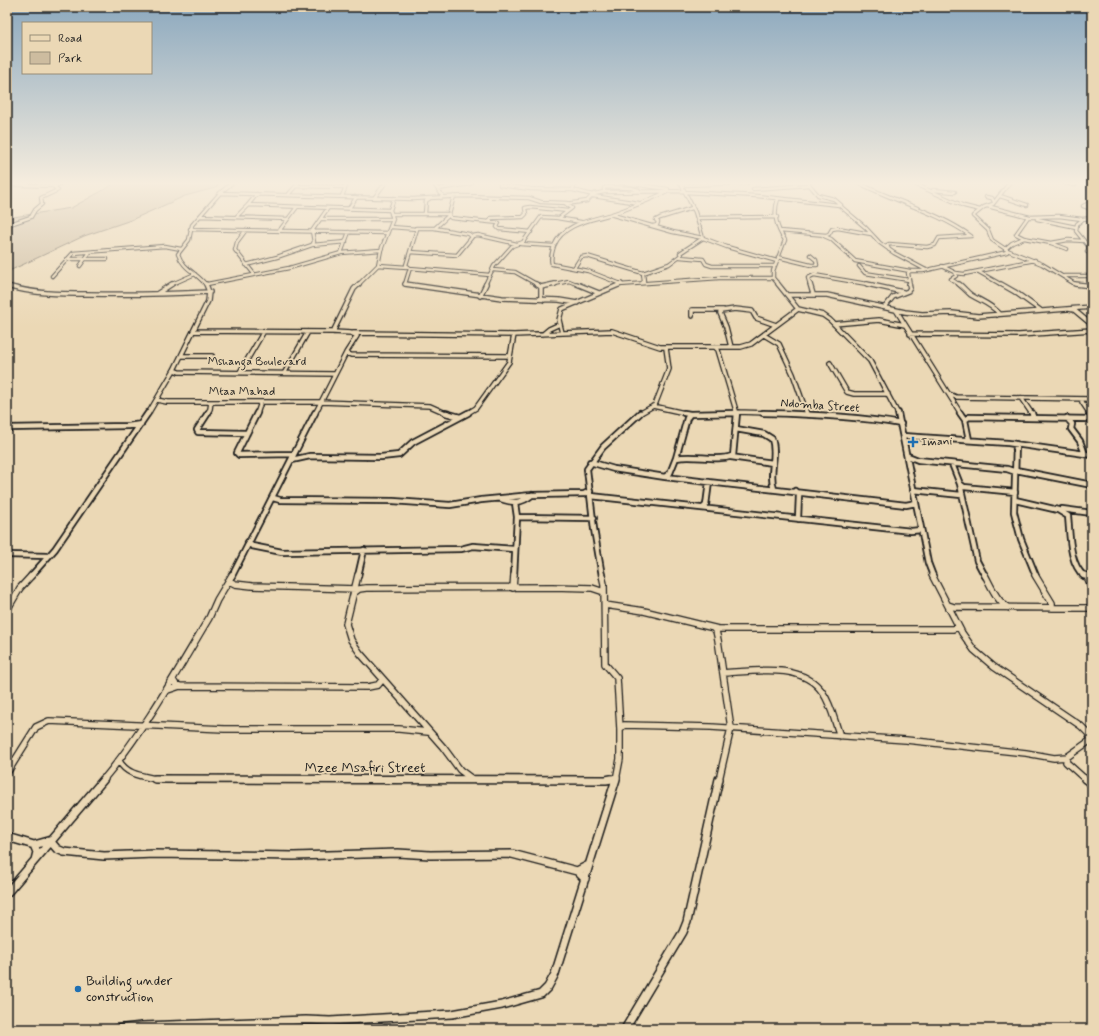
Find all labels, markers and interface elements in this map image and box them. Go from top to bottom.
legend [22,22,152,74]
text: Road [58,31,82,47]
text: Park [58,51,82,67]
street label: Mshanga Boulevard [208,354,306,371]
street label: Mtaa Mahad [209,384,275,400]
street label: Ndomba Street [780,395,861,417]
place label: Imani [921,434,952,450]
marker: Imani [908,437,918,447]
street label: Mzee Msafiri Street [305,759,425,777]
place label: Building under construction [86,972,172,1006]
marker: Building under construction [73,984,83,994]

